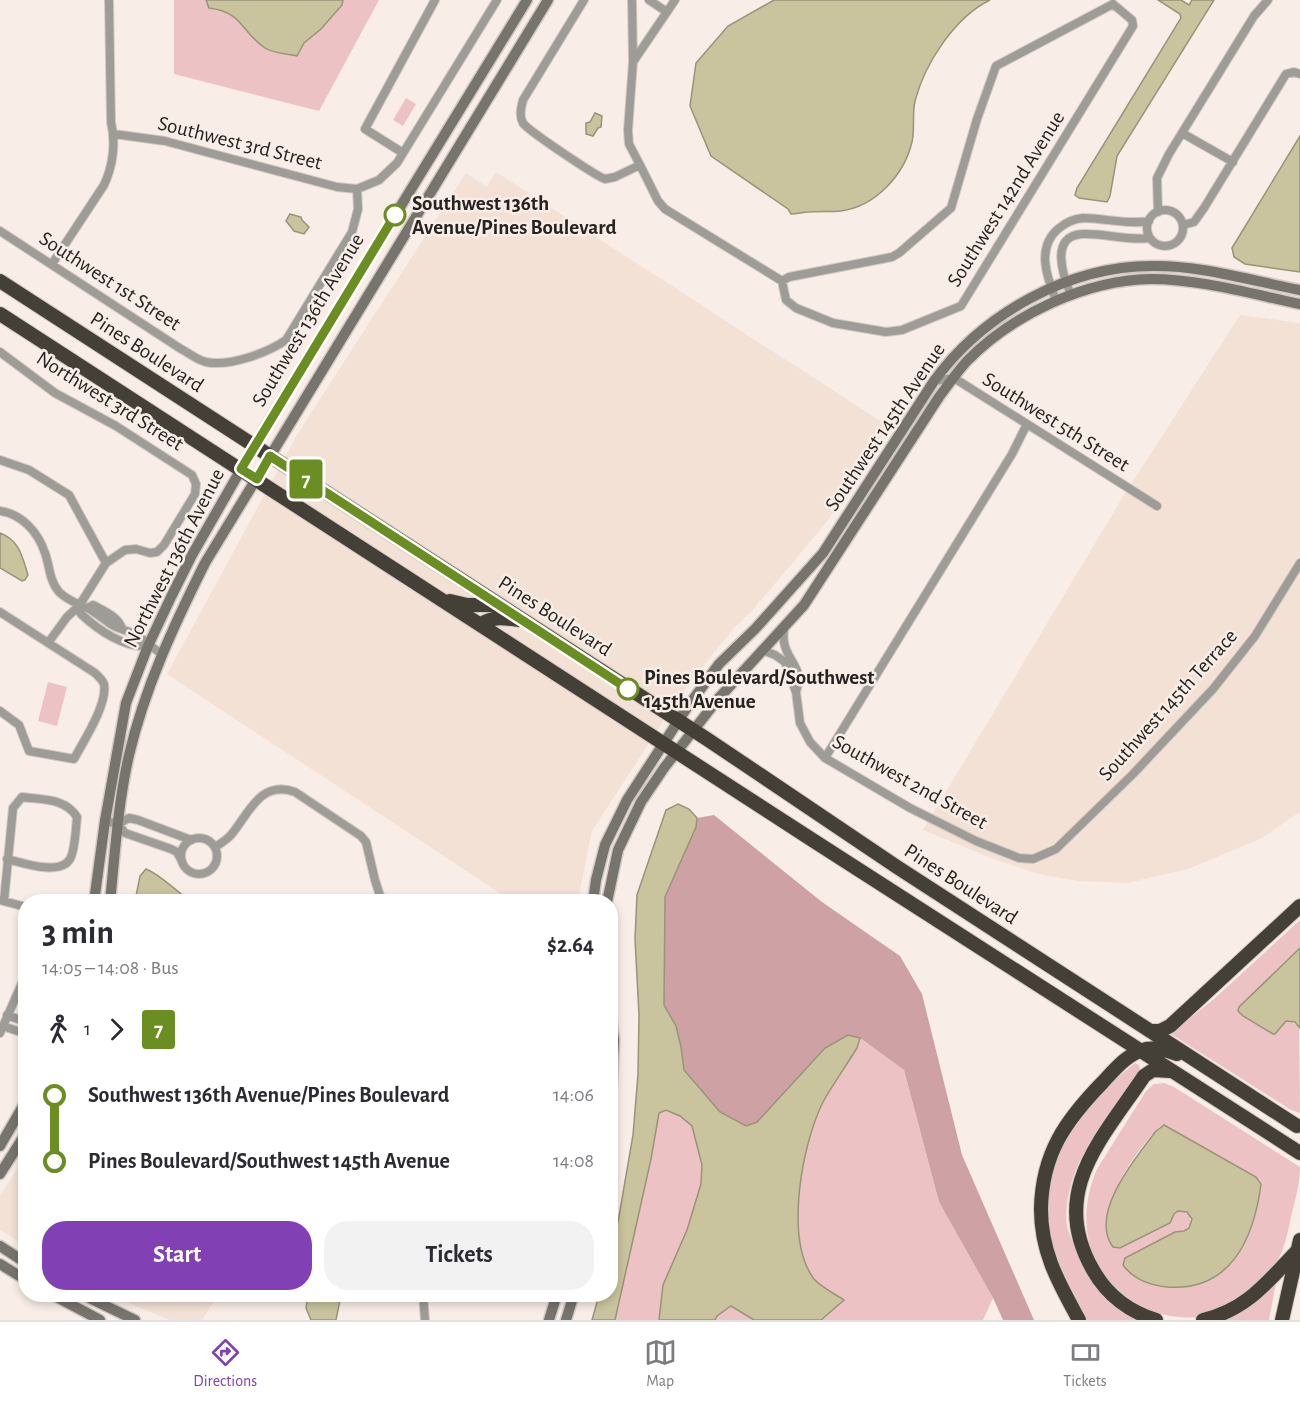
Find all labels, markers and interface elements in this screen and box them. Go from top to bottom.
street label: Southwest 142nd Avenue [943,108,1069,290]
street label: Southwest 3rd Street [156,112,325,174]
place label: Southwest 136th Avenue/Pines Boulevard [412,193,617,238]
marker: Southwest 136th Avenue/Pines Boulevard [384,204,406,226]
street label: Southwest 1st Street [36,228,185,335]
street label: Southwest 136th Avenue [248,230,368,410]
street label: Pines Boulevard [87,308,207,396]
street label: Southwest 145th Avenue [821,339,949,515]
street label: Northwest 3rd Street [33,347,187,455]
street label: Southwest 5th Street [979,368,1133,476]
line badge: 7 [286,460,326,498]
street label: Northwest 136th Avenue [120,465,228,651]
text: 7 [301,469,311,490]
street label: Pines Boulevard [495,572,615,660]
street label: Southwest 145th Terrace [1095,625,1241,785]
place label: Pines Boulevard/Southwest 145th Avenue [644,667,874,712]
marker: Pines Boulevard/Southwest 145th Avenue [617,678,639,700]
street label: Southwest 2nd Street [829,731,991,833]
street label: Pines Boulevard [901,840,1021,928]
text: 3 min [42,917,114,950]
text: $2.64 [547,934,594,956]
text: 14:05 – 14:08 · Bus [42,958,179,978]
icon: walk [42,1013,75,1046]
icon: forward [100,1013,133,1046]
text: 1 [84,1019,91,1039]
text: 7 [154,1019,163,1040]
text: Southwest 136th Avenue/Pines Boulevard [88,1084,449,1106]
text: 14:06 [553,1085,594,1105]
text: Pines Boulevard/Southwest 145th Avenue [88,1150,450,1172]
text: 14:08 [553,1151,594,1171]
button: Start [42,1221,312,1290]
button: Tickets [324,1221,594,1290]
tab: Directions [193,1336,257,1391]
tab: Map [644,1336,677,1391]
tab: Tickets [1063,1336,1107,1391]

